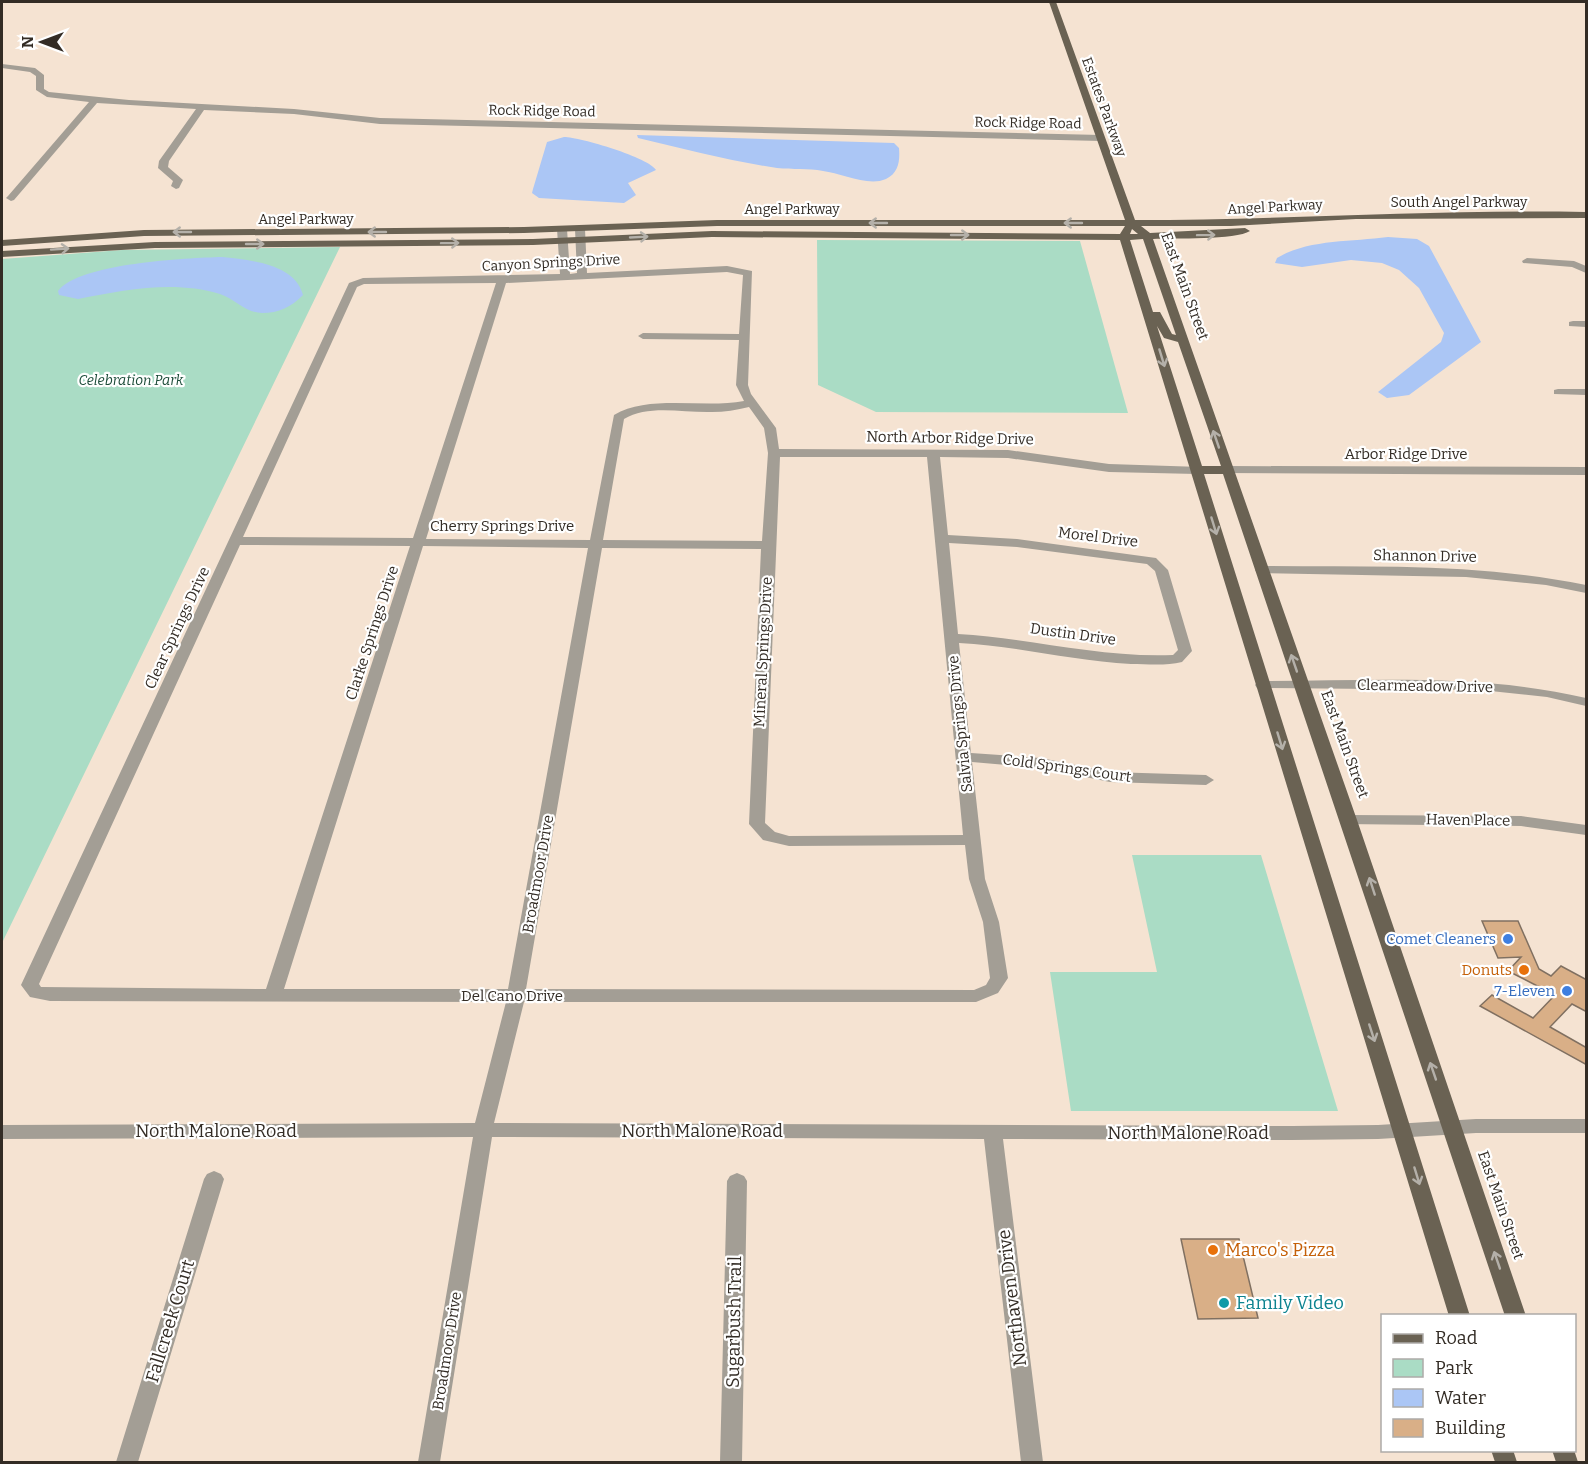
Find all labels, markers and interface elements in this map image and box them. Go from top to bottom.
north arrow [12,12,72,72]
text: N [18,36,37,48]
street label: Estates Parkway [1078,55,1130,160]
street label: Rock Ridge Road [488,102,596,120]
street label: Rock Ridge Road [974,114,1082,132]
street label: South Angel Parkway [1391,194,1528,211]
street label: Angel Parkway [1227,196,1324,218]
street label: Angel Parkway [744,201,840,218]
street label: Angel Parkway [258,211,354,228]
one-way arrow [868,217,888,229]
one-way arrow [1063,217,1083,229]
one-way arrow [368,226,388,238]
one-way arrow [173,227,193,238]
one-way arrow [1195,229,1215,240]
one-way arrow [949,230,969,241]
street label: East Main Street [1157,230,1213,343]
one-way arrow [628,231,648,242]
one-way arrow [439,237,459,249]
one-way arrow [244,238,264,250]
one-way arrow [49,243,69,254]
street label: Canyon Springs Drive [481,251,621,275]
one-way arrow [1157,348,1168,367]
park label: Celebration Park [79,372,184,389]
street label: North Arbor Ridge Drive [866,428,1034,448]
one-way arrow [1209,430,1220,449]
street label: Arbor Ridge Drive [1344,445,1468,463]
one-way arrow [1209,516,1220,535]
street label: Cherry Springs Drive [430,517,574,535]
street label: Morel Drive [1057,523,1139,551]
street label: Shannon Drive [1373,546,1477,566]
street label: Clarke Springs Drive [342,563,402,703]
street label: Clear Springs Drive [141,564,213,692]
street label: Mineral Springs Drive [750,576,776,728]
street label: Dustin Drive [1029,619,1117,649]
one-way arrow [1287,654,1298,673]
street label: Salvia Springs Drive [944,655,976,793]
street label: Clearmeadow Drive [1357,676,1493,696]
street label: East Main Street [1317,688,1373,801]
one-way arrow [1275,731,1286,750]
street label: Cold Springs Court [1002,750,1133,786]
street label: Haven Place [1426,810,1510,830]
street label: Broadmoor Drive [519,814,557,934]
one-way arrow [1365,878,1376,896]
place label: Comet Cleaners [1386,930,1496,948]
marker: Comet Cleaners [1501,932,1515,946]
place label: Donuts [1461,961,1512,979]
marker: Donuts [1517,963,1531,977]
place label: 7-Eleven [1494,982,1555,1000]
marker: 7-Eleven [1560,984,1574,998]
street label: Del Cano Drive [461,987,563,1005]
one-way arrow [1367,1023,1378,1042]
one-way arrow [1427,1062,1438,1081]
street label: North Malone Road [135,1120,297,1142]
street label: North Malone Road [621,1120,783,1142]
street label: North Malone Road [1107,1122,1269,1144]
street label: East Main Street [1474,1148,1528,1262]
one-way arrow [1412,1166,1423,1185]
street label: Northaven Drive [993,1228,1031,1368]
place label: Marco's Pizza [1225,1239,1335,1261]
marker: Marco's Pizza [1206,1243,1220,1257]
one-way arrow [1491,1251,1502,1270]
street label: Sugarbush Trail [722,1256,746,1388]
street label: Fallcreek Court [141,1257,199,1385]
street label: Broadmoor Drive [429,1291,465,1411]
place label: Family Video [1236,1292,1344,1314]
marker: Family Video [1217,1296,1231,1310]
legend [1381,1314,1576,1452]
text: Road [1435,1327,1478,1349]
text: Park [1435,1357,1474,1379]
text: Water [1435,1387,1486,1409]
text: Building [1435,1417,1506,1439]

